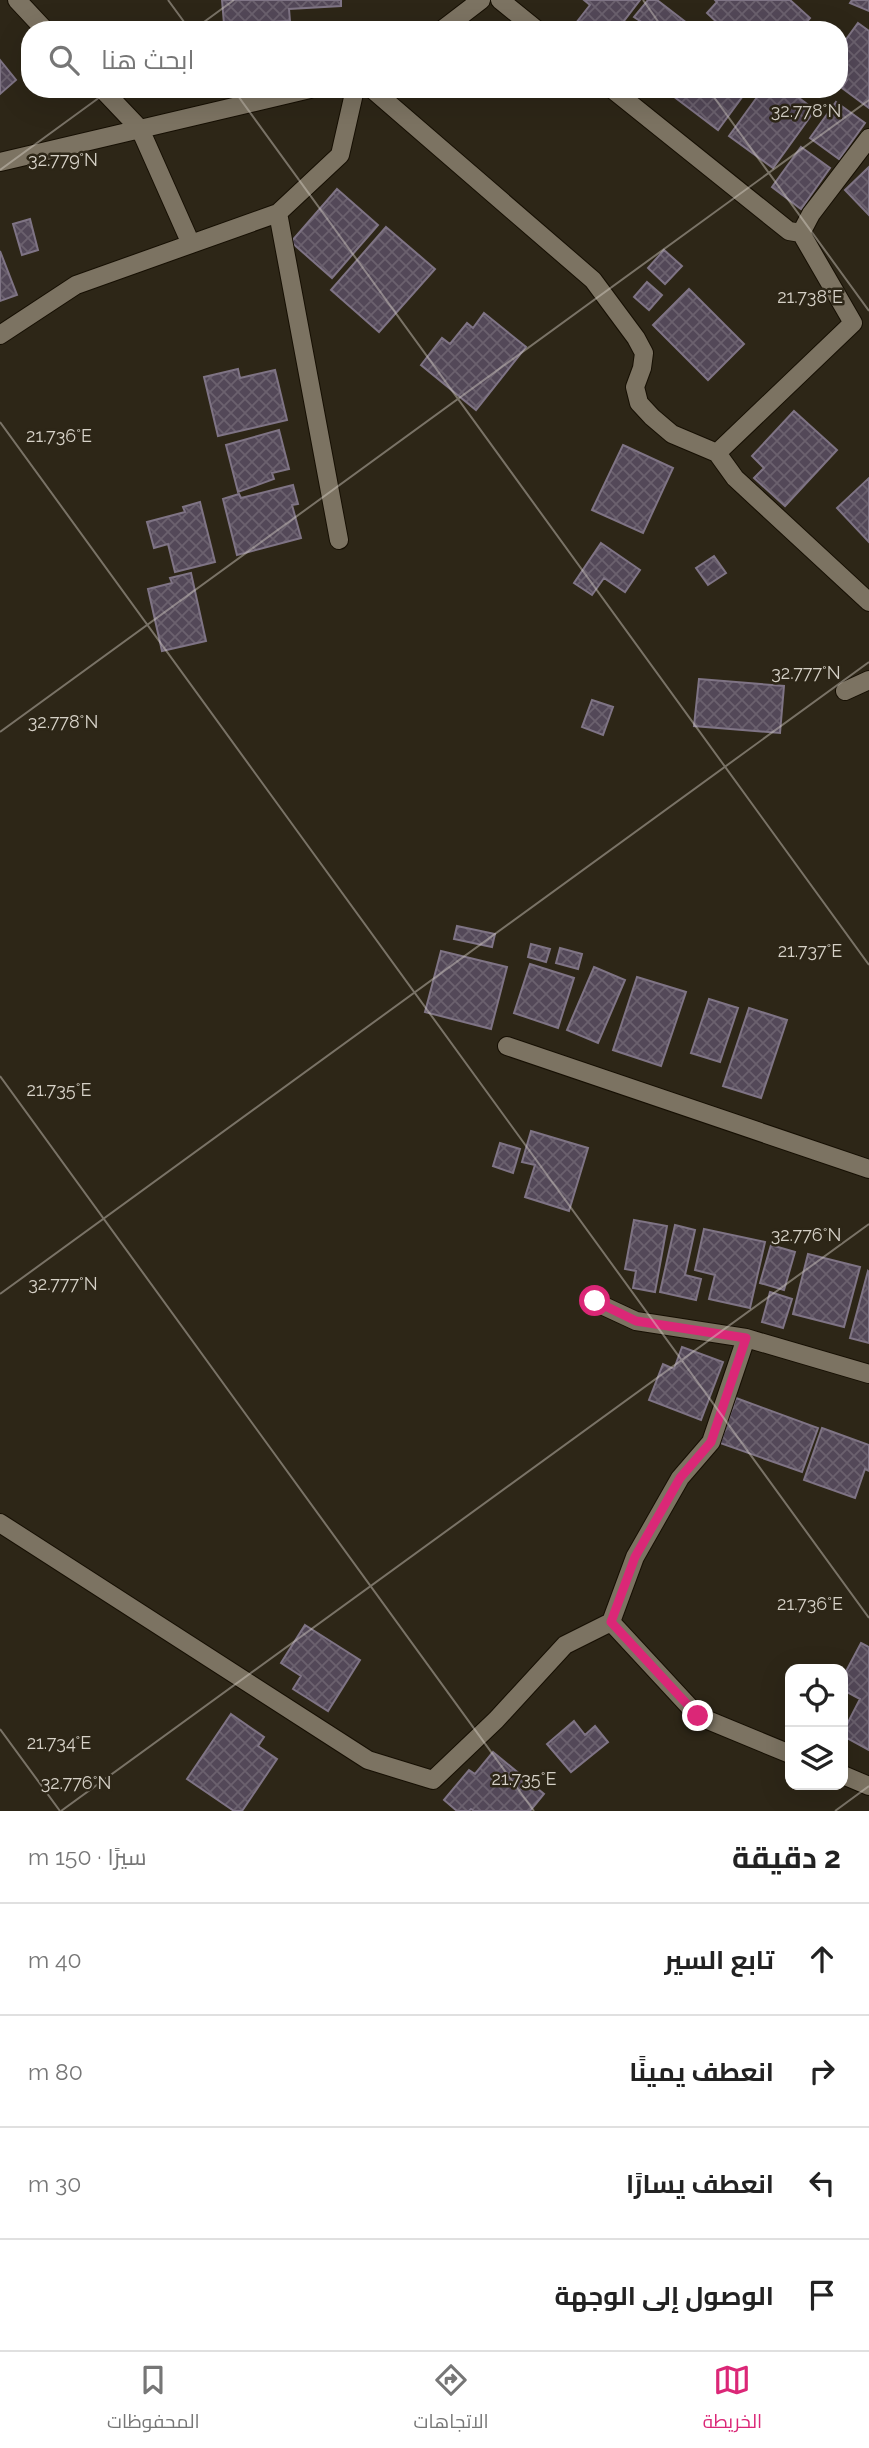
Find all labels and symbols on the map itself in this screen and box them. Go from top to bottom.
text: 32.778°N [771,100,841,121]
text: 32.779°N [28,149,98,170]
text: 21.738°E [777,286,843,307]
text: 21.736°E [26,425,92,446]
text: 32.777°N [771,662,841,683]
text: 32.778°N [28,711,98,732]
text: 21.737°E [778,940,842,961]
text: 21.735°E [27,1079,91,1100]
text: 32.776°N [771,1224,841,1245]
text: 32.777°N [28,1273,98,1294]
route start [579,1285,610,1316]
text: 21.736°E [777,1593,843,1614]
route end [682,1700,713,1731]
text: 21.734°E [27,1732,91,1753]
text: 21.735°E [492,1768,556,1789]
text: 32.776°N [41,1772,111,1793]

